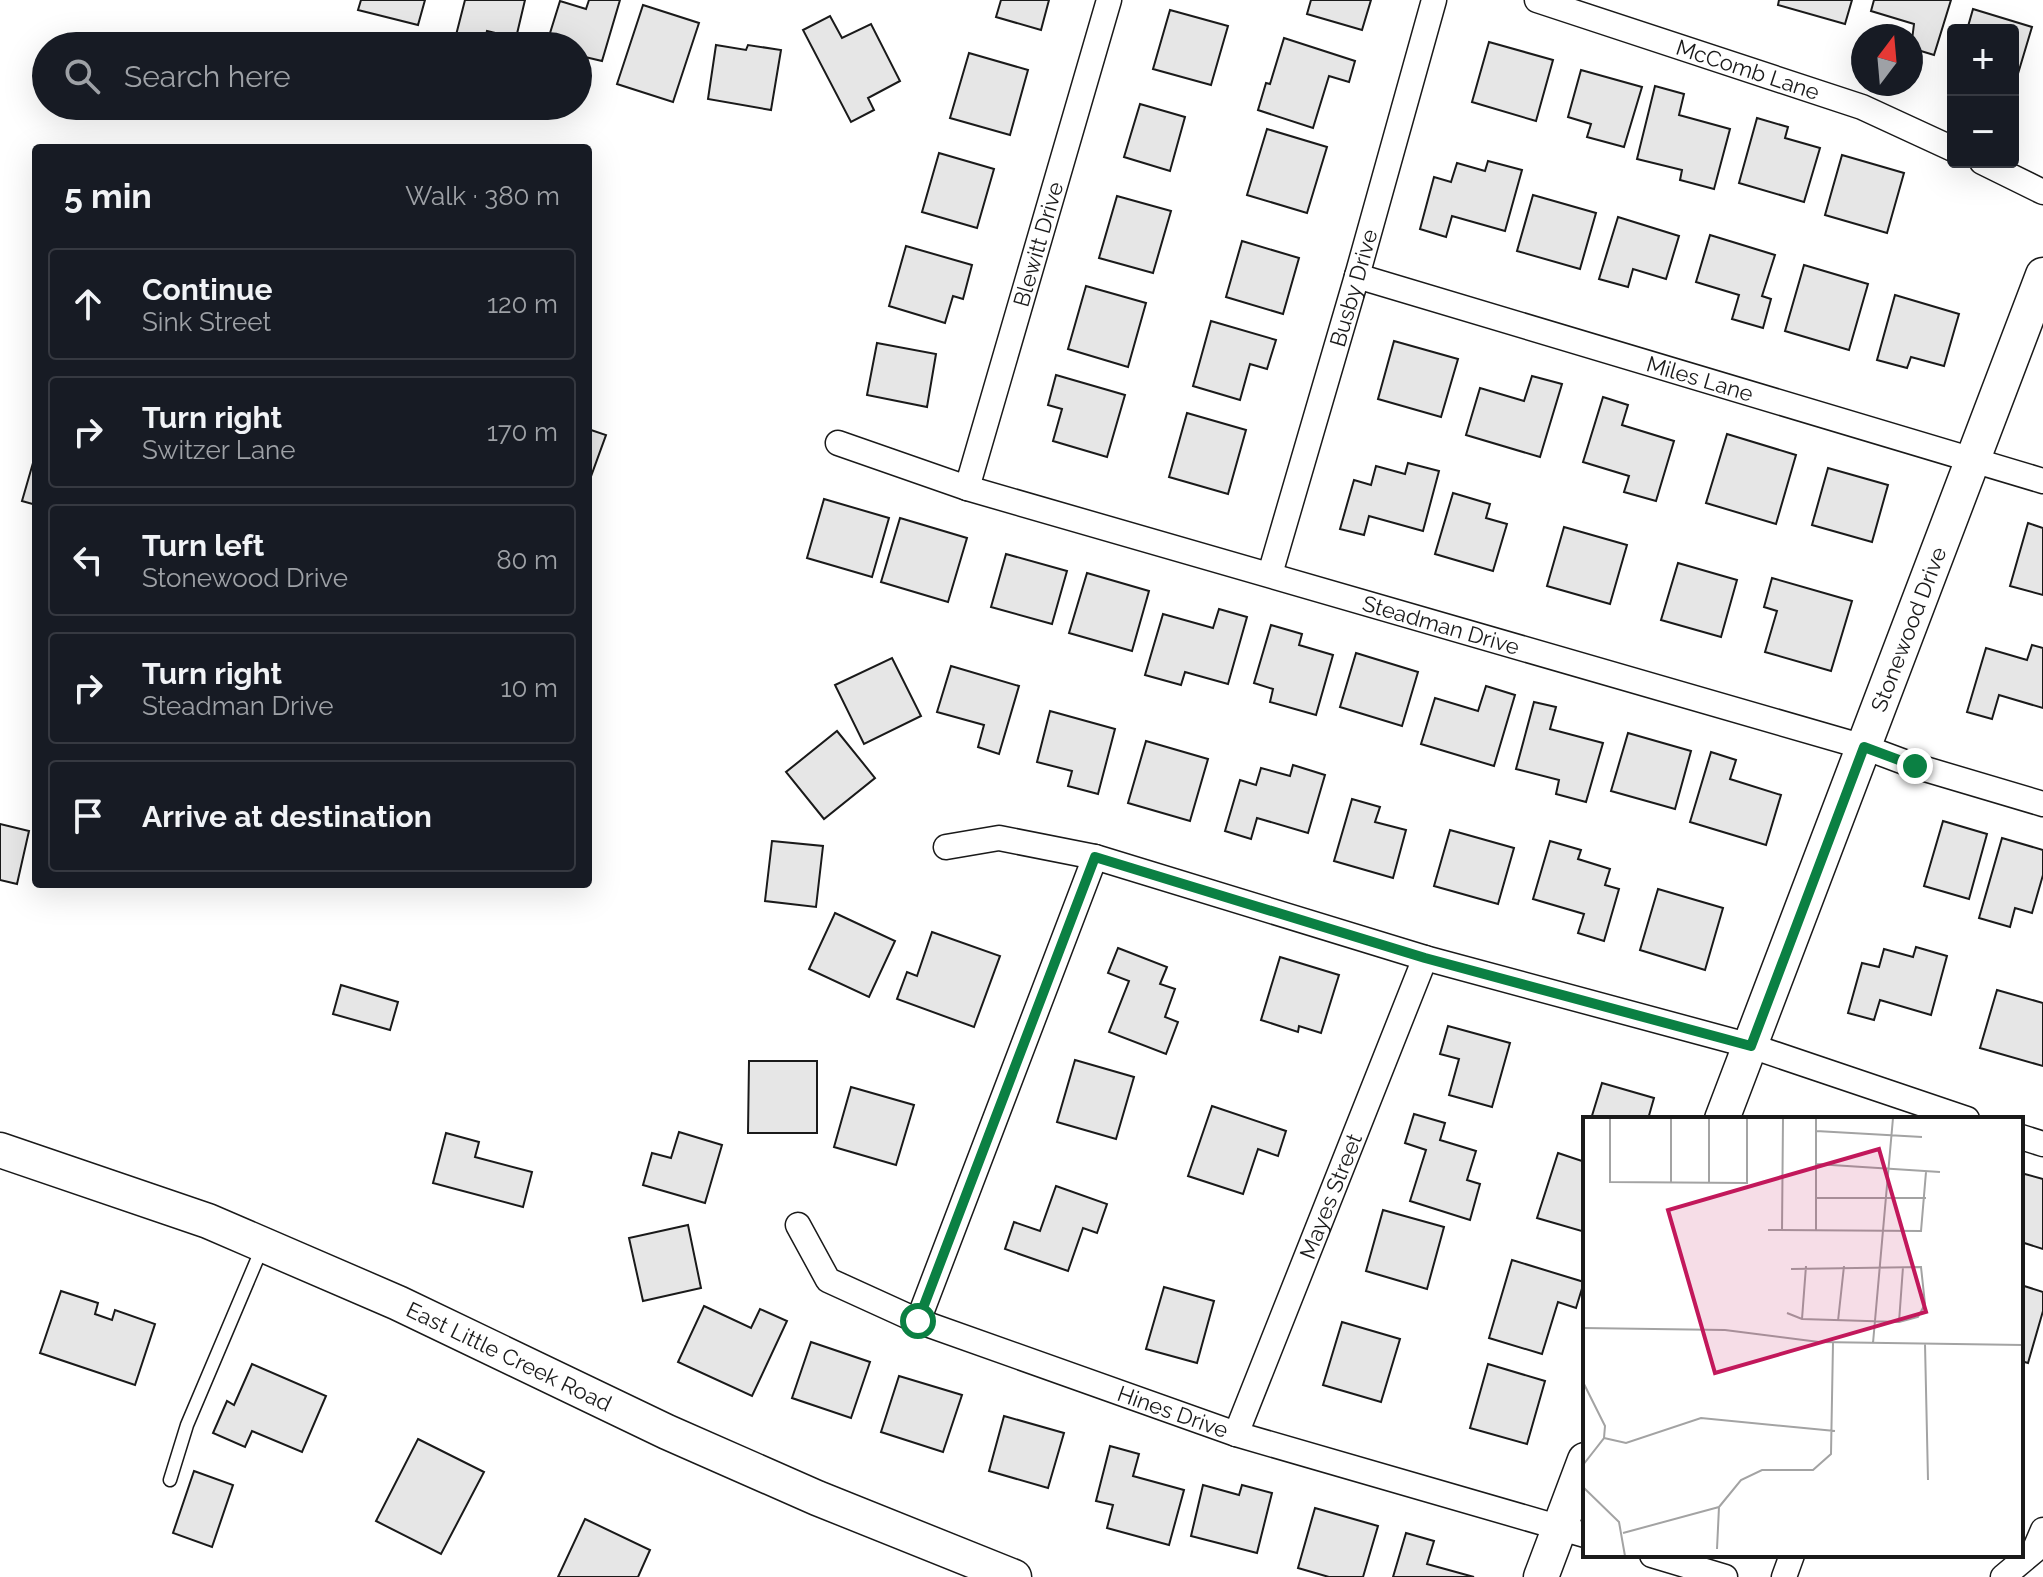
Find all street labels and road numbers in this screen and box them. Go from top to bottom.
street label: McComb Lane [1673,34,1823,105]
street label: Blewitt Drive [1007,179,1068,310]
street label: Busby Drive [1324,226,1382,350]
street label: Miles Lane [1644,350,1756,407]
street label: Stonewood Drive [1865,543,1951,715]
street label: Steadman Drive [1360,590,1523,660]
street label: Mayes Street [1294,1129,1367,1262]
street label: East Little Creek Road [402,1296,616,1417]
street label: Hines Drive [1114,1380,1232,1443]

